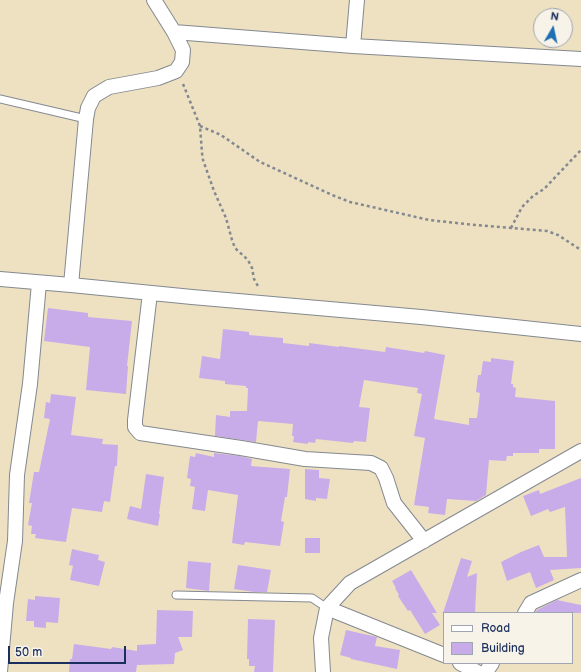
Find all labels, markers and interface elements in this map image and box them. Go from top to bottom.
north arrow [533,8,573,48]
text: N [550,10,560,24]
legend [443,612,573,664]
text: Road [481,621,510,636]
scale bar [10,638,128,664]
text: Building [481,641,525,656]
text: 50 m [15,645,42,660]

